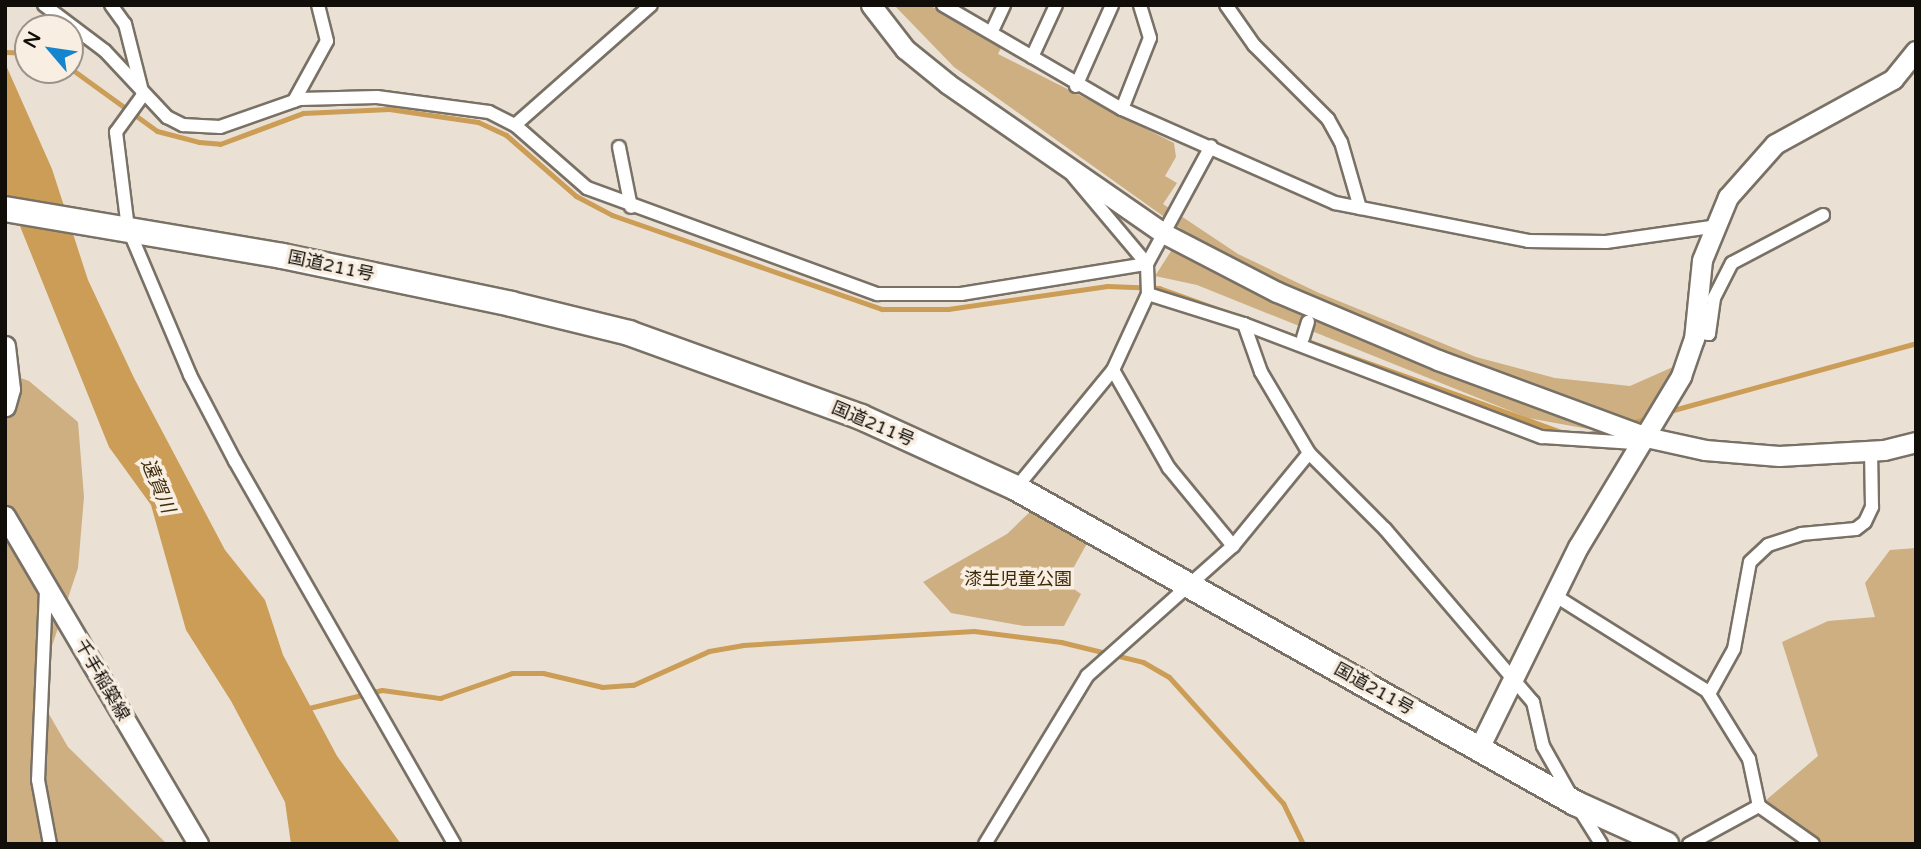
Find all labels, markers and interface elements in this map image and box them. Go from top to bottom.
north arrow [14,14,84,84]
text: N [19,28,46,52]
street label: 国道211号 [286,246,376,286]
street label: 国道211号 [828,397,918,451]
water label: 遠賀川 [135,455,179,517]
park label: 漆生児童公園 [964,568,1072,590]
street label: 千手稲築線 [70,636,134,724]
street label: 国道211号 [1330,658,1418,720]

